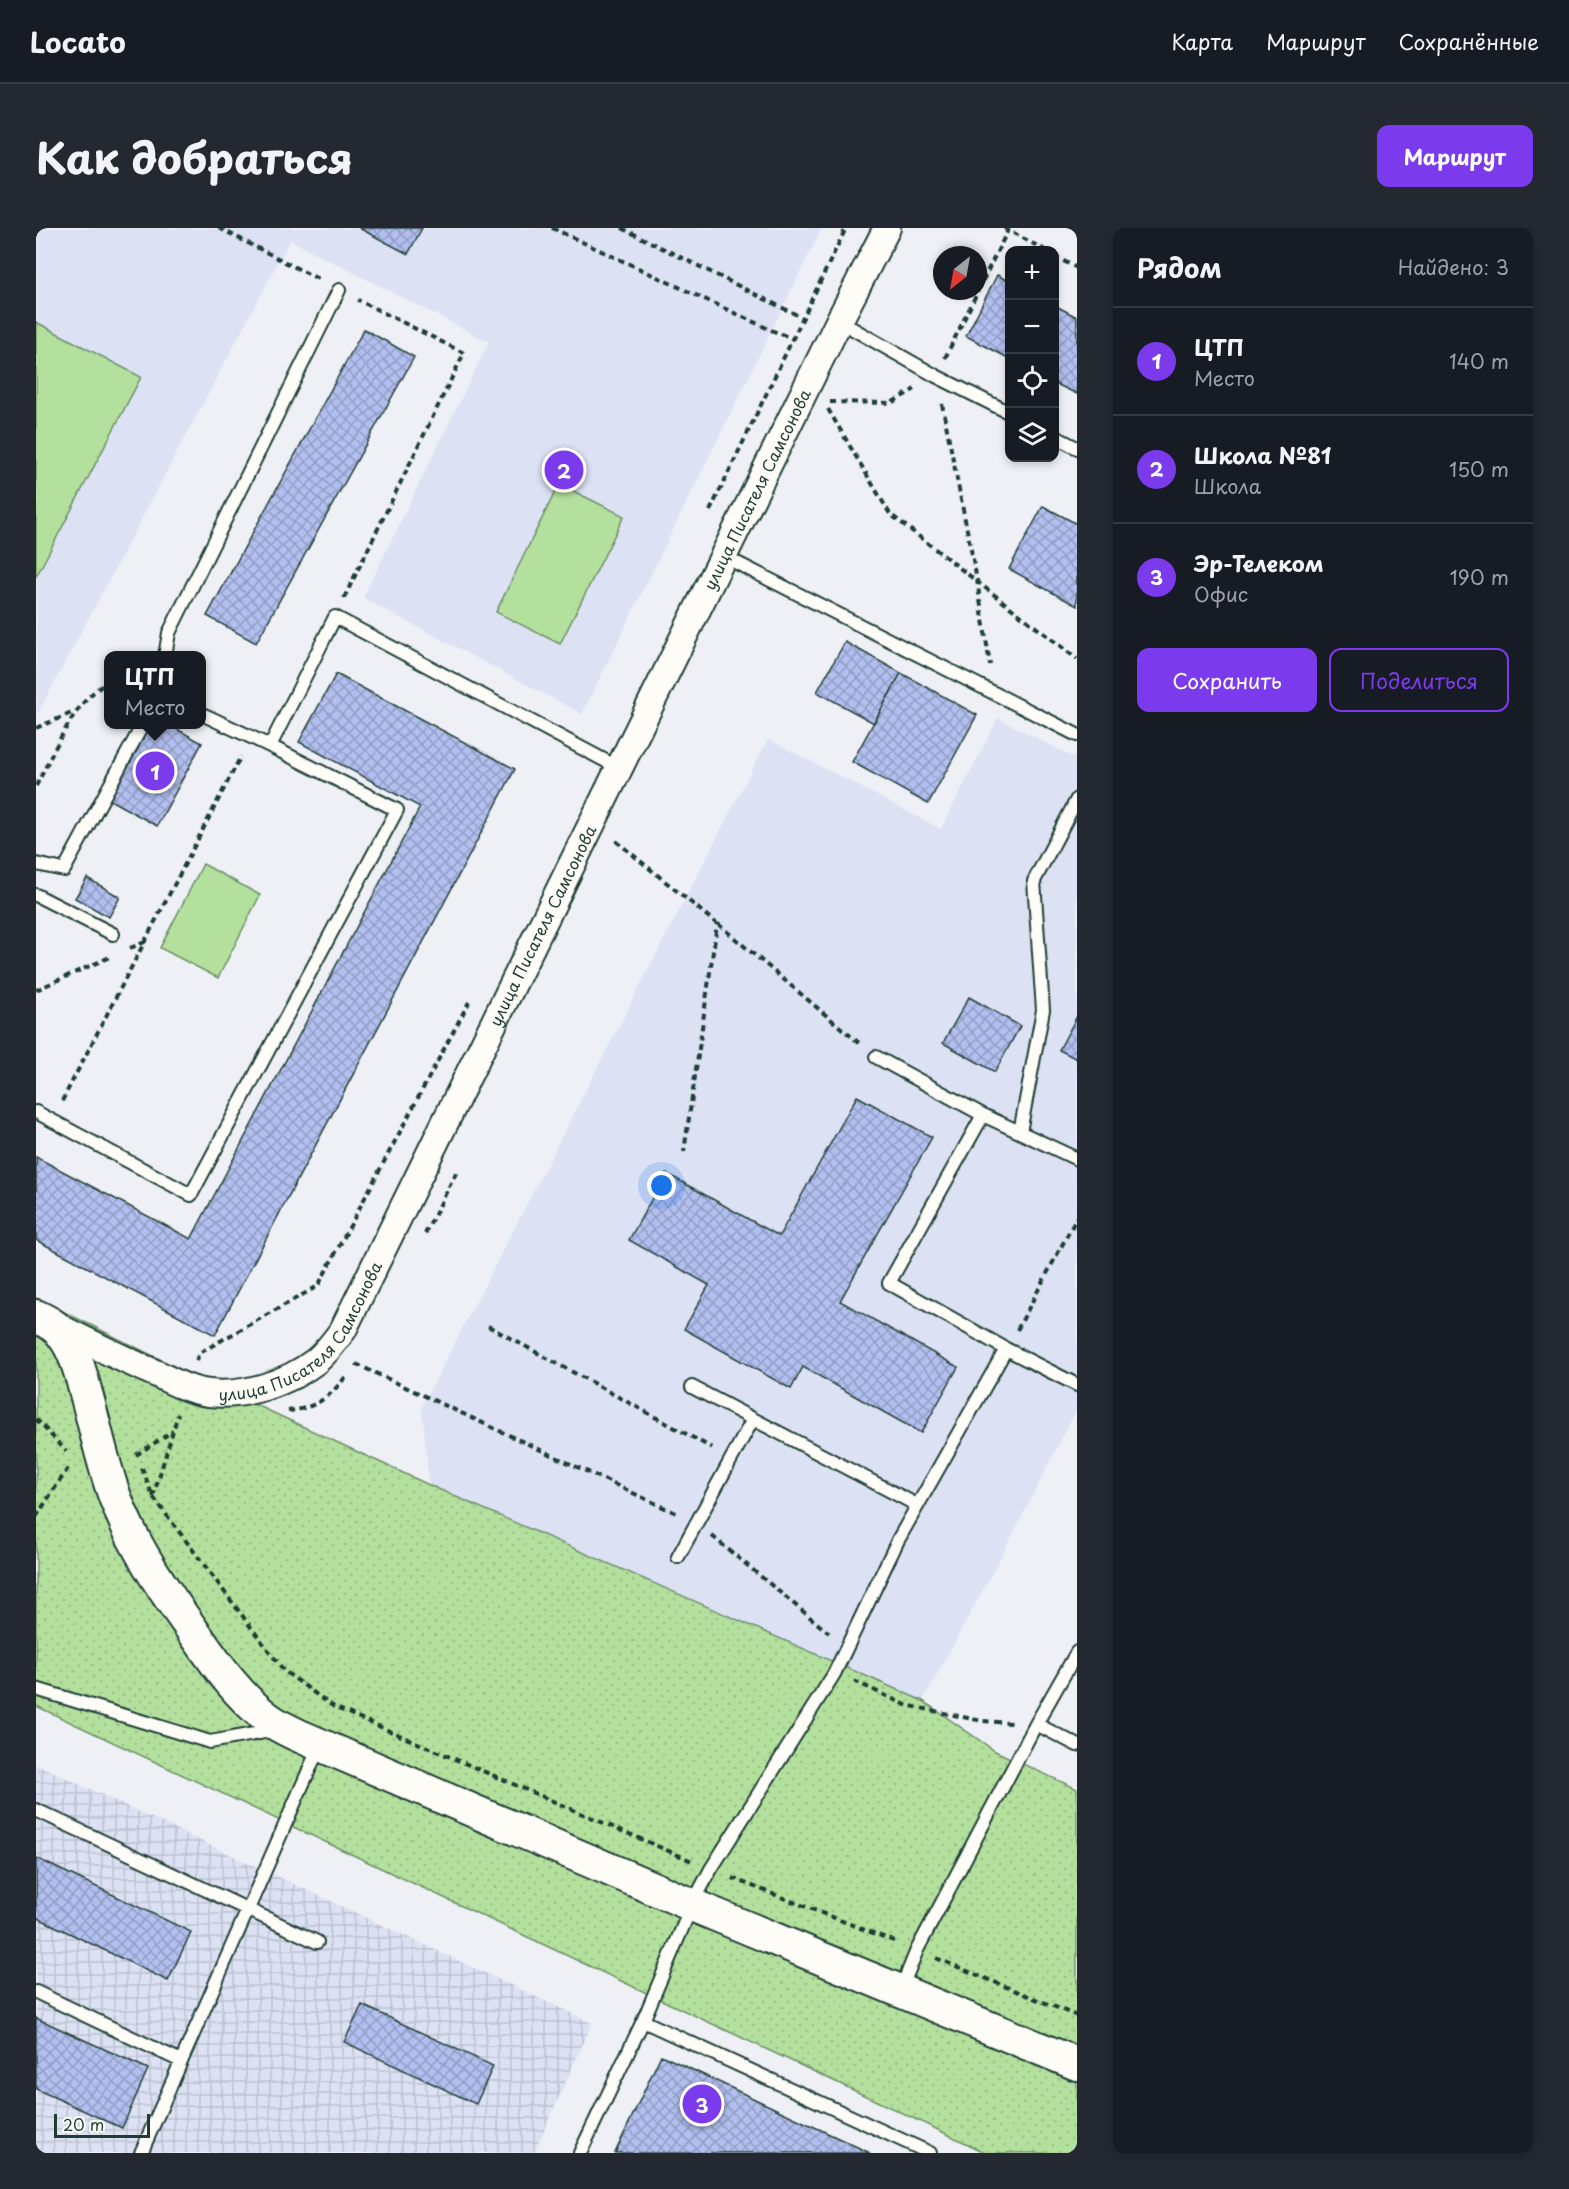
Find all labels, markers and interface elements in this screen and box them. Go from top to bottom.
text: Locato [30,20,126,63]
text: Карта [1172,25,1233,57]
text: Маршрут [1266,25,1366,57]
text: Сохранённые [1399,25,1539,57]
text: Как добраться [36,125,353,188]
button: Маршрут [1377,125,1533,187]
north arrow [933,246,987,300]
map controls [1005,246,1059,462]
button: + [1005,246,1059,300]
text: Рядом [1137,248,1222,287]
text: Найдено: 3 [1398,252,1509,282]
button: − [1005,300,1059,354]
text: ЦТП [1194,330,1244,363]
text: 1 [1152,346,1161,376]
text: 140 m [1449,346,1509,376]
button: locate [1005,354,1059,408]
text: Место [1194,363,1255,393]
street label: улица Писателя Самсонова [697,385,816,594]
button: layers [1005,408,1059,462]
text: Школа №81 [1194,438,1331,471]
pin: 2 [544,448,584,492]
text: 2 [1149,454,1164,484]
text: 150 m [1449,454,1509,484]
text: Школа [1194,471,1261,501]
text: Эр-Телеком [1194,546,1324,579]
text: 3 [1150,562,1163,592]
text: 190 m [1450,562,1509,592]
text: Офис [1194,579,1248,609]
button: Сохранить [1137,648,1317,712]
button: Поделиться [1329,648,1509,712]
popup [104,651,206,729]
text: ЦТП [125,659,175,692]
text: Место [125,692,185,722]
pin: 1 [136,748,174,794]
street label: улица Писателя Самсонова [482,821,602,1030]
your location [647,1171,676,1200]
street label: улица Писателя Самсонова [218,1257,387,1406]
pin: 3 [682,2082,722,2126]
scale bar [54,2111,150,2138]
text: 20 m [63,2112,104,2136]

